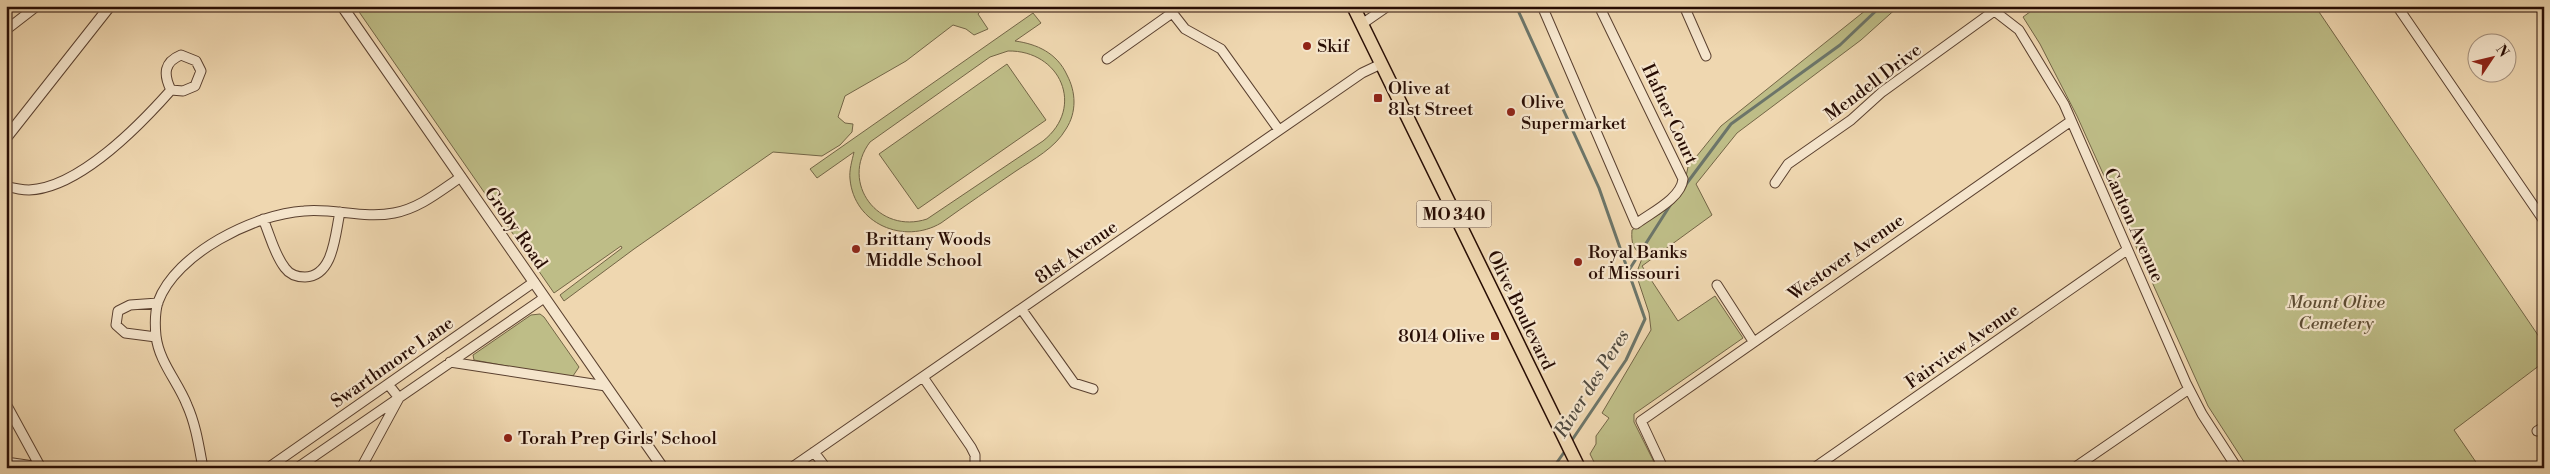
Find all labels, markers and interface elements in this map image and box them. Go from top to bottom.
north arrow [2468,32,2518,82]
place label: Skif [1317,35,1351,58]
street label: Mendell Drive [1820,39,1926,126]
marker: Skif [1301,40,1313,52]
text: N [2491,41,2512,61]
street label: Hafner Court [1636,60,1703,169]
place label: Olive at 81st Street [1388,77,1474,121]
place label: Olive Supermarket [1521,91,1627,135]
marker: Olive at 81st Street [1372,92,1384,104]
marker: Olive Supermarket [1505,106,1517,118]
street label: Canton Avenue [2098,165,2169,286]
street label: Groby Road [479,183,553,275]
road number: MO 340 [1416,200,1492,228]
street label: Westover Avenue [1783,209,1909,307]
street label: 81st Avenue [1030,215,1122,289]
place label: Brittany Woods Middle School [865,228,991,272]
place label: Royal Banks of Missouri [1588,241,1687,285]
marker: Brittany Woods Middle School [850,243,862,255]
street label: Olive Boulevard [1482,247,1560,374]
marker: Royal Banks of Missouri [1572,256,1584,268]
park label: Mount Olive Cemetery [2287,291,2386,335]
street label: Fairview Avenue [1901,299,2024,394]
street label: Swarthmore Lane [327,312,458,413]
place label: 8014 Olive [1398,325,1485,348]
water label: River des Peres [1548,325,1635,443]
marker: 8014 Olive [1489,330,1501,342]
place label: Torah Prep Girls' School [518,427,717,450]
marker: Torah Prep Girls' School [502,432,514,444]

